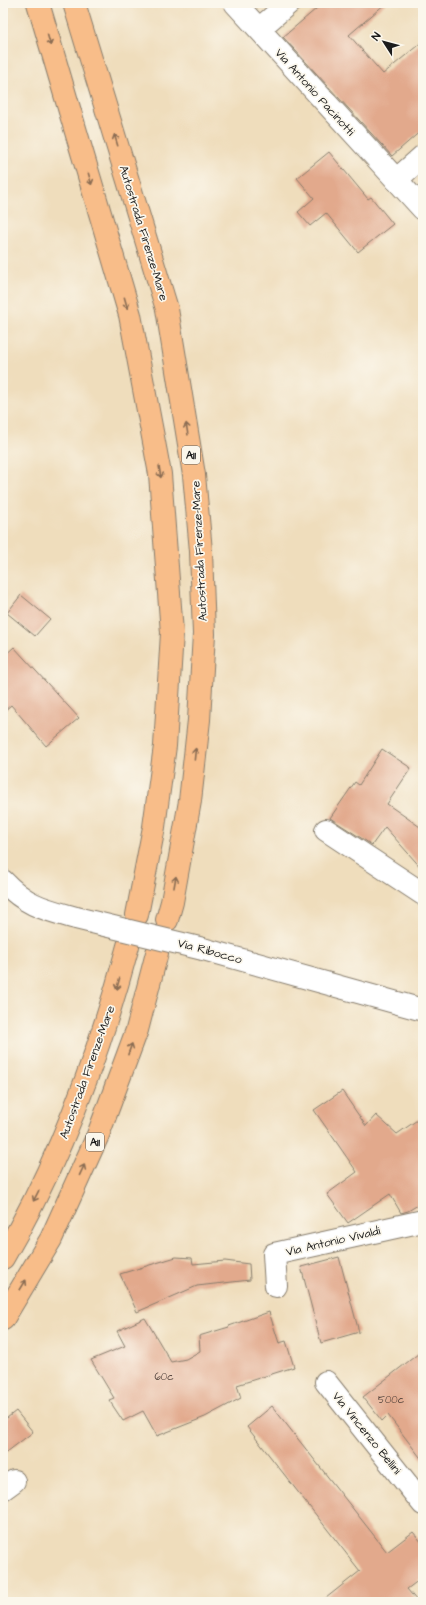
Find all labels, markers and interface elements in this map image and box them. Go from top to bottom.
north arrow [364,22,404,62]
text: N [368,29,384,44]
one-way arrow [46,34,53,47]
street label: Via Antonio Pacinotti [271,45,359,140]
one-way arrow [112,134,119,147]
street label: Autostrada Firenze-Mare [115,163,172,303]
one-way arrow [87,172,94,185]
one-way arrow [123,297,130,310]
one-way arrow [183,423,191,436]
road number: A11 [182,446,200,464]
one-way arrow [156,465,164,478]
street label: Autostrada Firenze-Mare [187,480,212,622]
one-way arrow [191,748,199,761]
one-way arrow [171,876,179,889]
street label: Via Ribocco [176,935,244,968]
one-way arrow [114,977,121,990]
street label: Autostrada Firenze-Mare [55,1003,120,1141]
one-way arrow [126,1043,134,1055]
road number: A11 [86,1133,104,1151]
one-way arrow [79,1164,86,1176]
one-way arrow [32,1190,39,1202]
street label: Via Antonio Vivaldi [284,1222,382,1261]
one-way arrow [20,1279,28,1291]
house number: 60c [155,1370,174,1384]
street label: Via Vincenzo Bellini [328,1388,405,1478]
house number: 500c [378,1393,405,1407]

